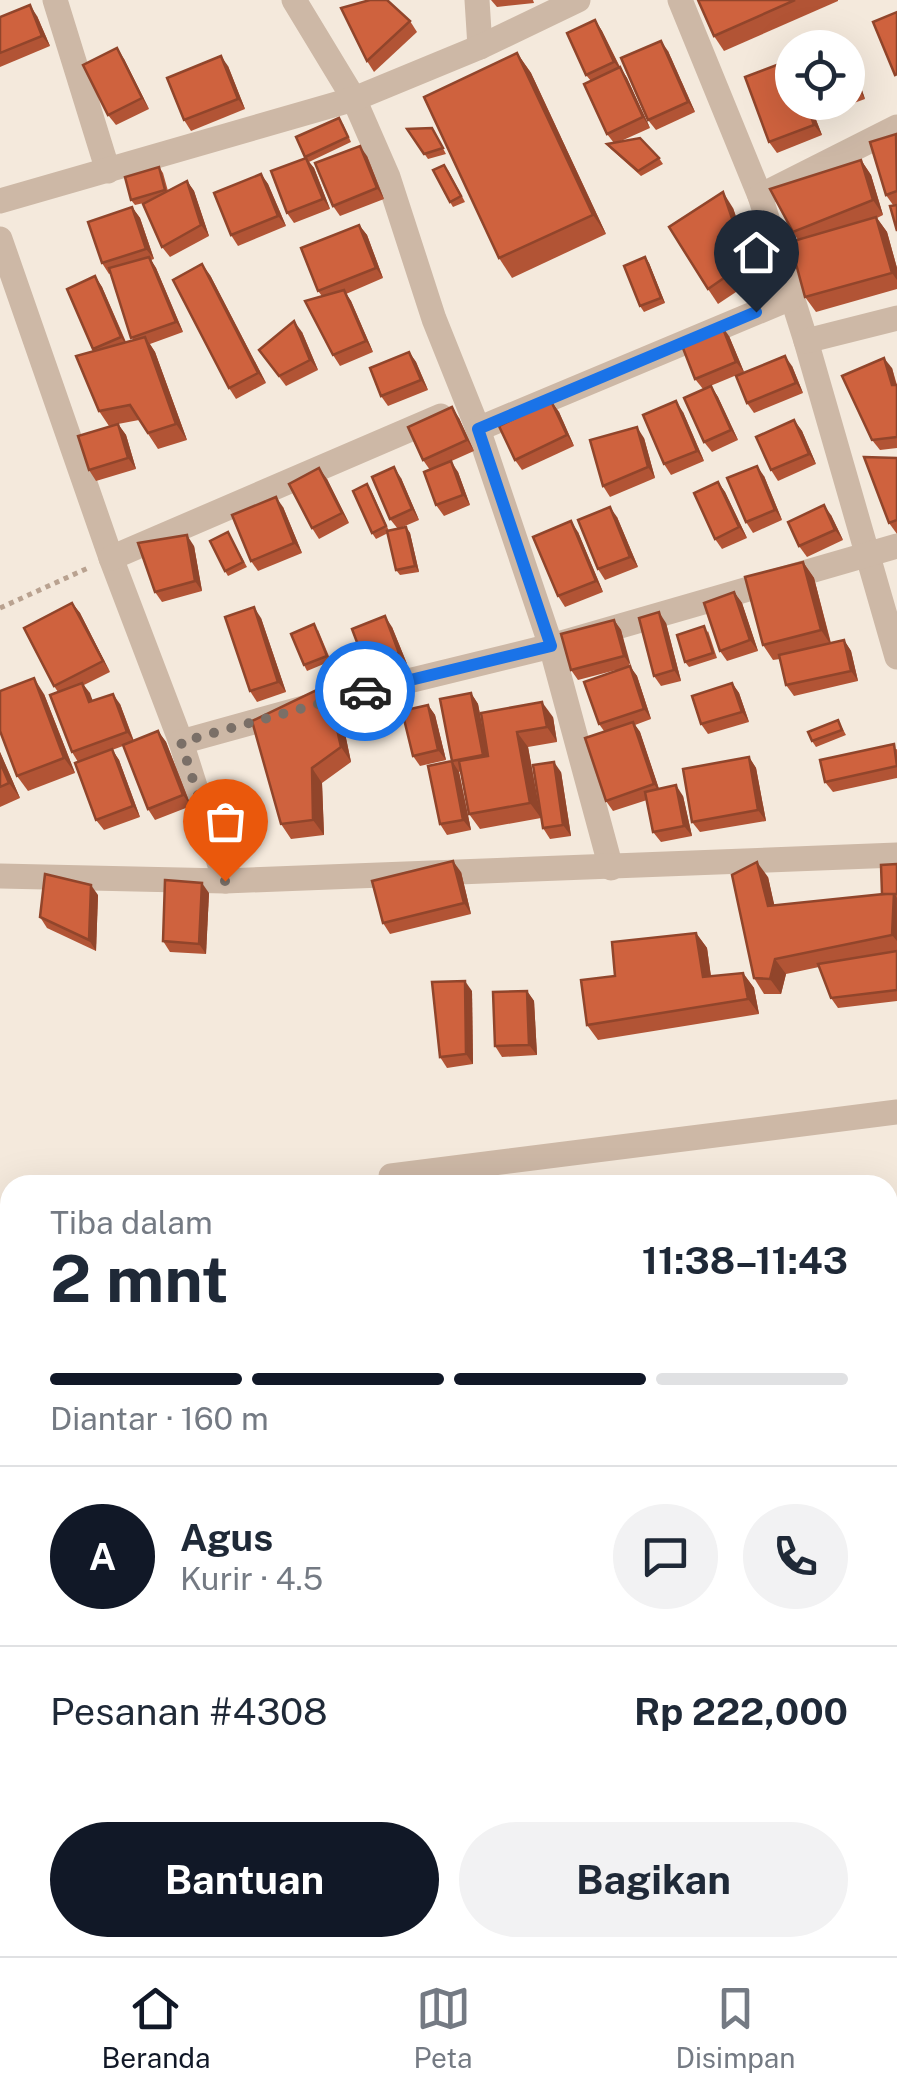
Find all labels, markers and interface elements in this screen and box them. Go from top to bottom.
map controls [775,30,865,120]
button: locate [775,30,865,120]
pin [714,210,799,313]
icon: home [729,225,784,280]
courier [315,641,415,741]
icon: car [338,664,393,719]
pin [183,779,268,882]
icon: bag [198,794,253,849]
text: Tiba dalam [50,1204,213,1241]
text: 11:38–11:43 [642,1238,848,1283]
text: 2 mnt [50,1240,229,1317]
text: Diantar · 160 m [50,1400,269,1437]
button: chat [613,1504,718,1609]
button: phone [743,1504,848,1609]
text: Agus [180,1515,273,1560]
text: A [89,1534,116,1579]
text: Kurir · 4.5 [180,1560,323,1597]
text: Pesanan #4308 [50,1689,328,1734]
text: Rp 222,000 [634,1689,848,1734]
button: Bantuan [50,1822,439,1937]
button: Bagikan [459,1822,848,1937]
tab: Beranda [101,1981,210,2074]
tab: Peta [413,1981,473,2074]
tab: Disimpan [676,1981,796,2074]

